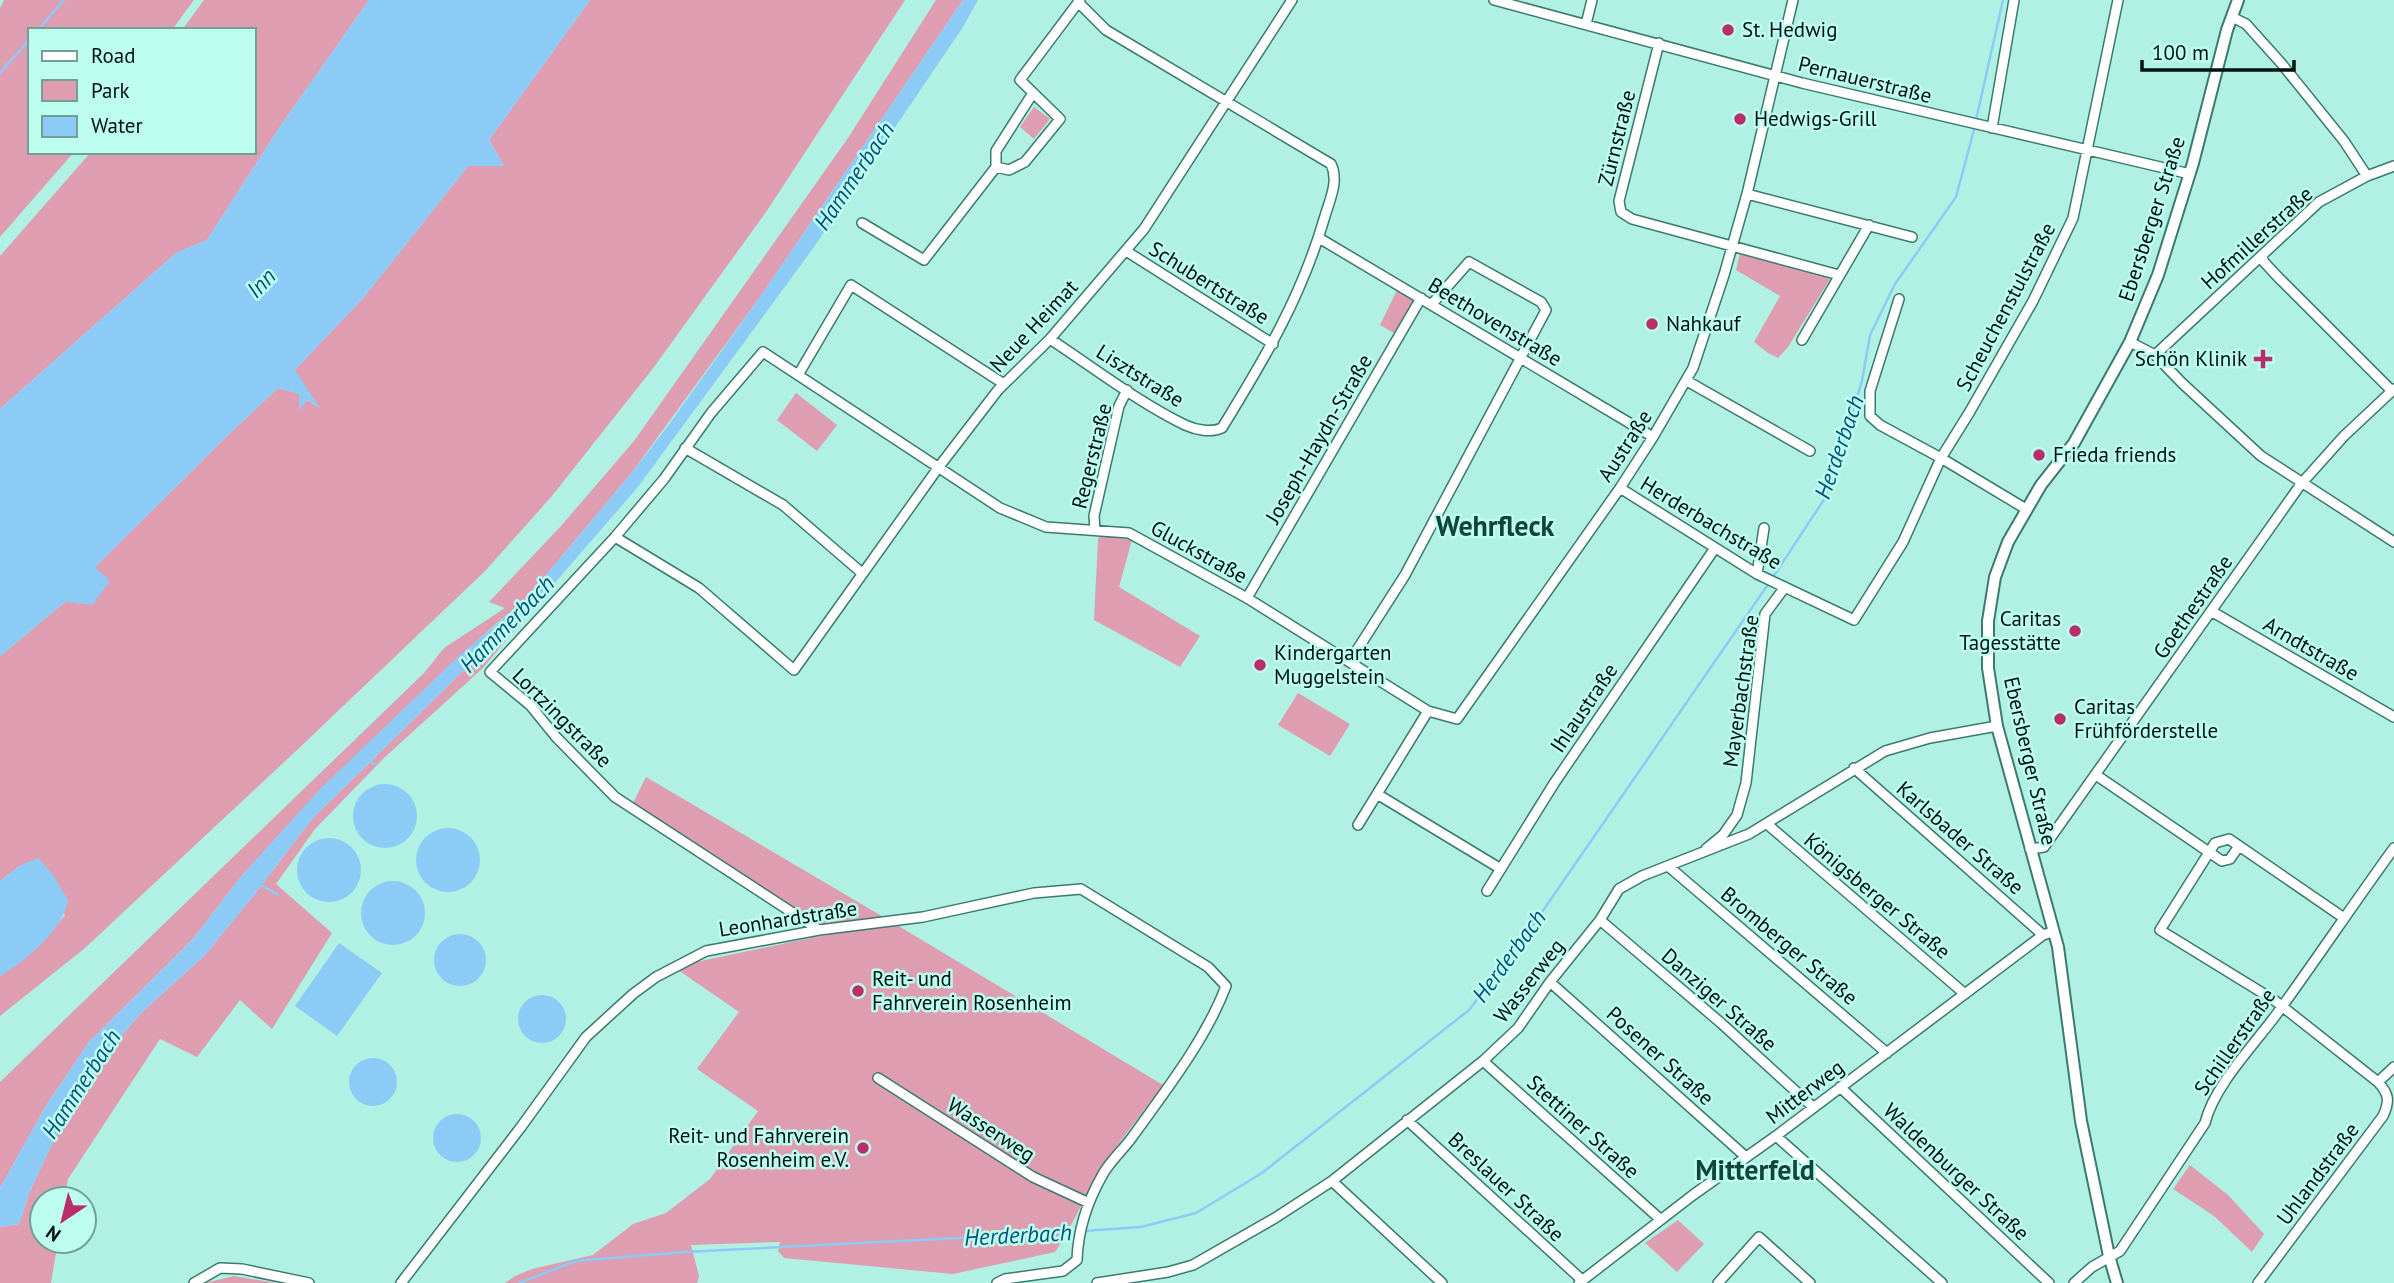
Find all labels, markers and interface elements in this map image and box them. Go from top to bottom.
place label: St. Hedwig [1742,16,1838,43]
marker: St. Hedwig [1720,22,1736,38]
legend [28,28,256,154]
scale bar [2142,28,2294,72]
text: 100 m [2152,39,2209,66]
text: Road [91,42,135,69]
street label: Pernauerstraße [1796,50,1935,109]
text: Park [91,77,130,104]
street label: Zürnstraße [1592,87,1641,189]
place label: Hedwigs-Grill [1754,105,1877,132]
marker: Hedwigs-Grill [1732,111,1748,127]
text: Water [91,112,143,139]
water label: Hammerbach [807,116,900,235]
street label: Ebersberger Straße [2112,133,2191,305]
street label: Hofmillerstraße [2195,180,2318,295]
street label: Scheuchenstulstraße [1950,218,2061,396]
street label: Schubertstraße [1144,235,1274,330]
water label: Inn [240,262,282,304]
street label: Beethovenstraße [1423,271,1567,372]
street label: Neue Heimat [984,274,1084,378]
place label: Nahkauf [1666,310,1742,337]
marker: Nahkauf [1644,316,1660,332]
street label: Lisztstraße [1091,338,1189,413]
place label: Schön Klinik [2135,345,2247,372]
street label: Joseph-Haydn-Straße [1259,349,1378,529]
marker: Schön Klinik [2253,349,2273,369]
water label: Herderbach [1807,391,1870,503]
street label: Regerstraße [1065,400,1118,511]
street label: Austraße [1591,405,1658,487]
place label: Frieda friends [2053,441,2176,468]
marker: Frieda friends [2031,447,2047,463]
street label: Herderbachstraße [1636,470,1787,575]
district label: Wehrfleck [1436,507,1555,544]
street label: Gluckstraße [1146,514,1252,589]
street label: Goethestraße [2147,550,2238,664]
water label: Hammerbach [453,569,560,678]
place label: Caritas Tagesstätte [1959,605,2061,656]
street label: Arndtstraße [2259,610,2364,687]
street label: Mayerbachstraße [1716,613,1765,769]
marker: Caritas Tagesstätte [2067,623,2083,639]
place label: Kindergarten Muggelstein [1274,639,1392,690]
marker: Kindergarten Muggelstein [1252,657,1268,673]
street label: Ihlaustraße [1544,658,1623,758]
street label: Lortzingstraße [507,662,618,773]
street label: Ebersberger Straße [1998,674,2063,848]
place label: Caritas Frühförderstelle [2074,693,2218,744]
marker: Caritas Frühförderstelle [2052,711,2068,727]
street label: Karlsbader Straße [1891,775,2030,900]
street label: Königsberger Straße [1799,826,1956,965]
street label: Bromberger Straße [1715,880,1863,1011]
street label: Leonhardstraße [717,894,859,943]
water label: Herderbach [1465,904,1552,1008]
street label: Wasserweg [1487,933,1570,1028]
street label: Danziger Straße [1656,942,1783,1057]
place label: Reit- und Fahrverein Rosenheim [872,965,1072,1016]
marker: Reit- und Fahrverein Rosenheim [850,983,866,999]
street label: Schillerstraße [2188,983,2281,1100]
street label: Posener Straße [1601,1000,1720,1111]
water label: Hammerbach [35,1024,127,1144]
street label: Mitterweg [1760,1053,1849,1130]
street label: Stettiner Straße [1521,1069,1645,1184]
street label: Wasserweg [942,1091,1040,1168]
street label: Waldenburger Straße [1878,1097,2035,1246]
street label: Uhlandstraße [2270,1117,2365,1230]
place label: Reit- und Fahrverein Rosenheim e.V. [668,1122,849,1173]
street label: Breslauer Straße [1443,1126,1570,1247]
marker: Reit- und Fahrverein Rosenheim e.V. [855,1140,871,1156]
district label: Mitterfeld [1695,1151,1815,1188]
north arrow [28,1185,98,1255]
water label: Herderbach [963,1217,1073,1252]
text: N [41,1221,65,1247]

